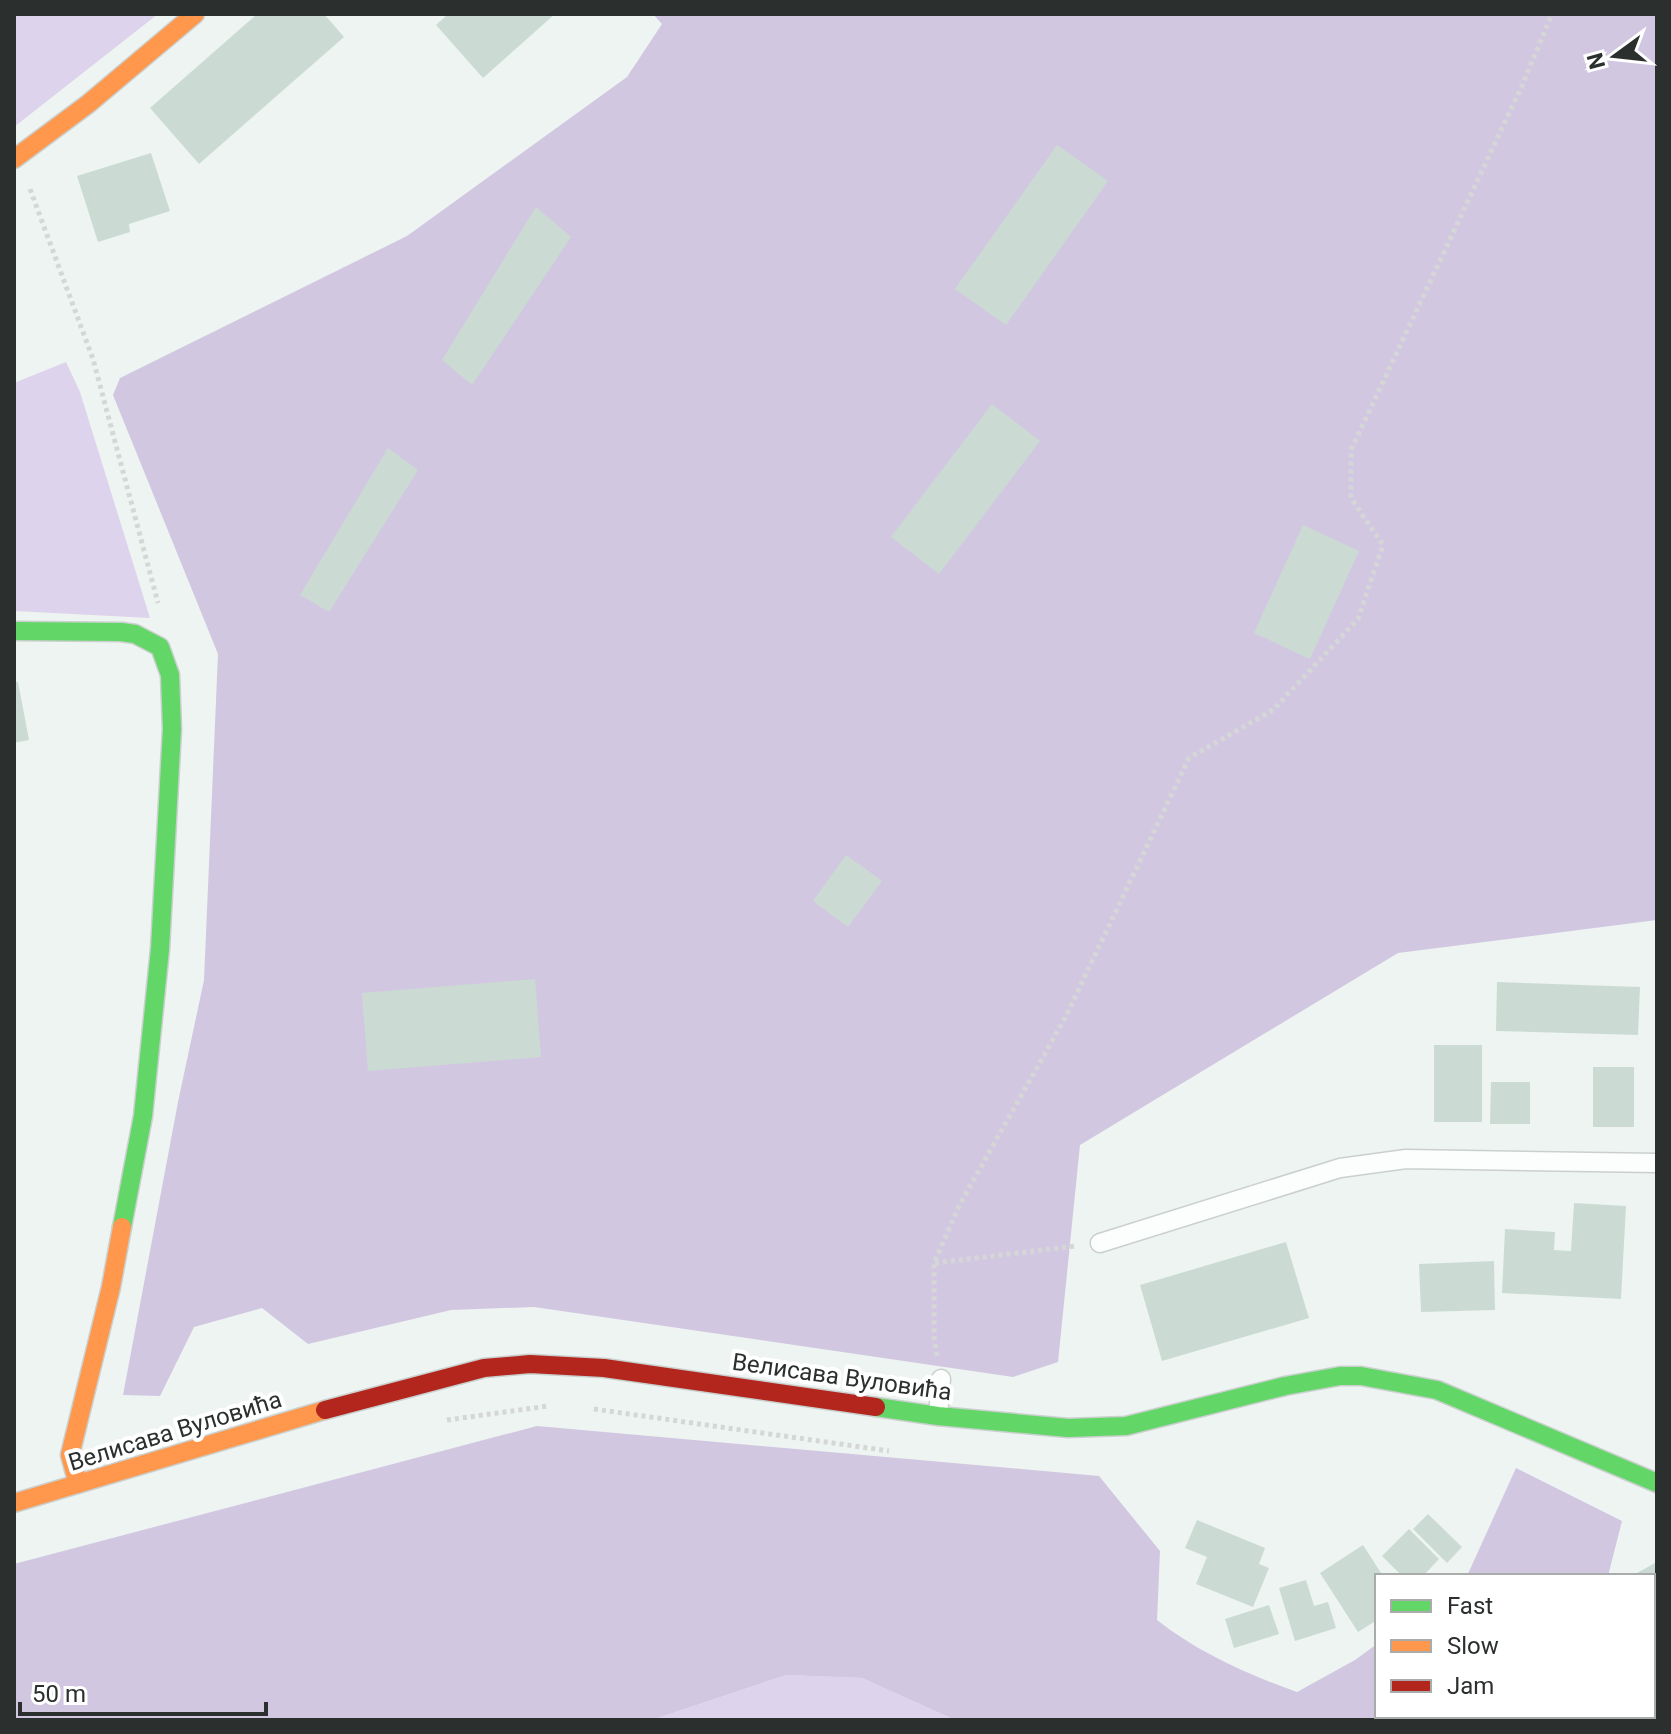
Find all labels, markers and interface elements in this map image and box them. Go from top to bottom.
north arrow [1575,16,1655,96]
text: N [1582,50,1610,72]
street label: Велисава Вуловића [730,1348,954,1406]
street label: Велисава Вуловића [65,1385,285,1477]
legend [1375,1574,1655,1718]
text: Fast [1447,1592,1493,1620]
text: Slow [1447,1632,1499,1660]
scale bar [20,1666,266,1716]
text: Jam [1447,1672,1494,1700]
text: 50 m [32,1680,86,1708]

